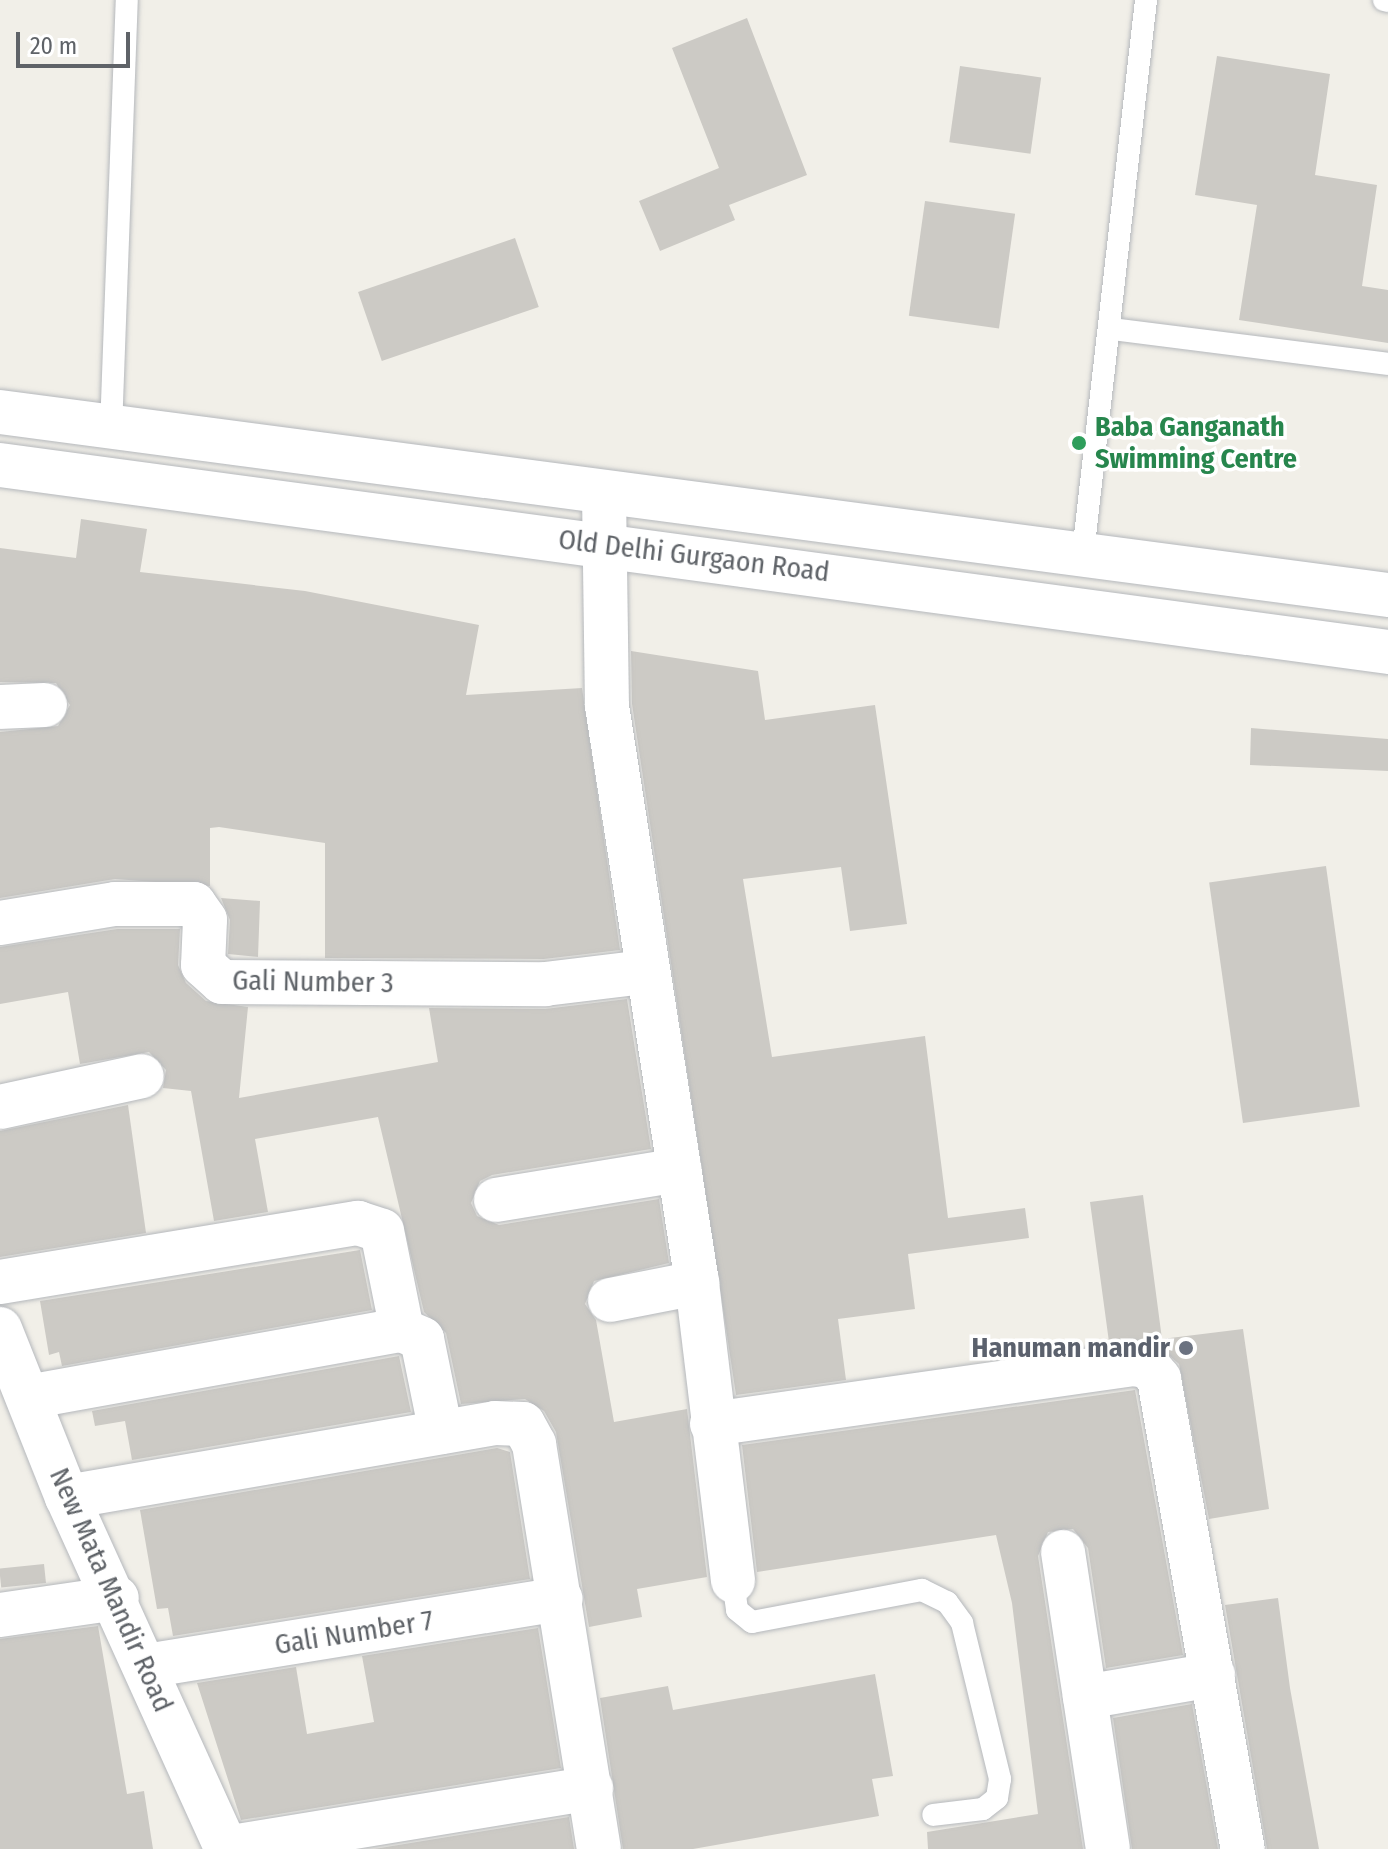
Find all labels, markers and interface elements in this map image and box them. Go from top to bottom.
scale bar [20,16,134,66]
text: 20 m [30,32,77,60]
place label: Baba Ganganath Swimming Centre [1095,410,1297,476]
marker: Baba Ganganath Swimming Centre [1070,434,1088,452]
street label: Old Delhi Gurgaon Road [557,523,831,589]
street label: Gali Number 3 [232,964,394,1000]
place label: Hanuman mandir [972,1331,1170,1365]
marker: Hanuman mandir [1177,1339,1195,1357]
street label: New Mata Mandir Road [42,1463,180,1717]
street label: Gali Number 7 [272,1604,436,1662]

